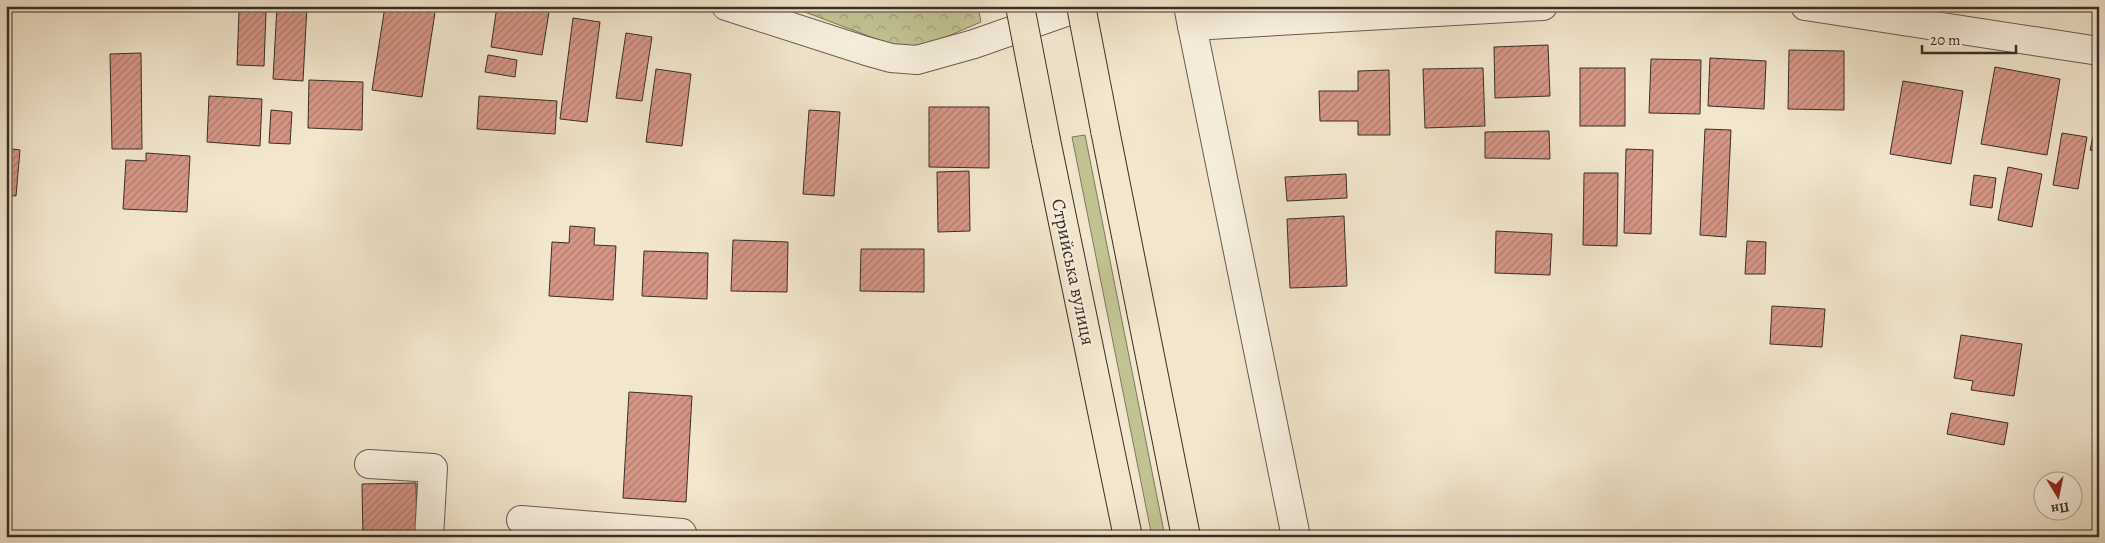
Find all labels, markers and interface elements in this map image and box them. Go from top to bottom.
scale bar [1922,22,2016,54]
text: 20 m [1930,30,1961,50]
street label: Стрийська вулиця [1045,196,1101,348]
north arrow [2032,470,2082,520]
text: Пн [2050,497,2071,519]

